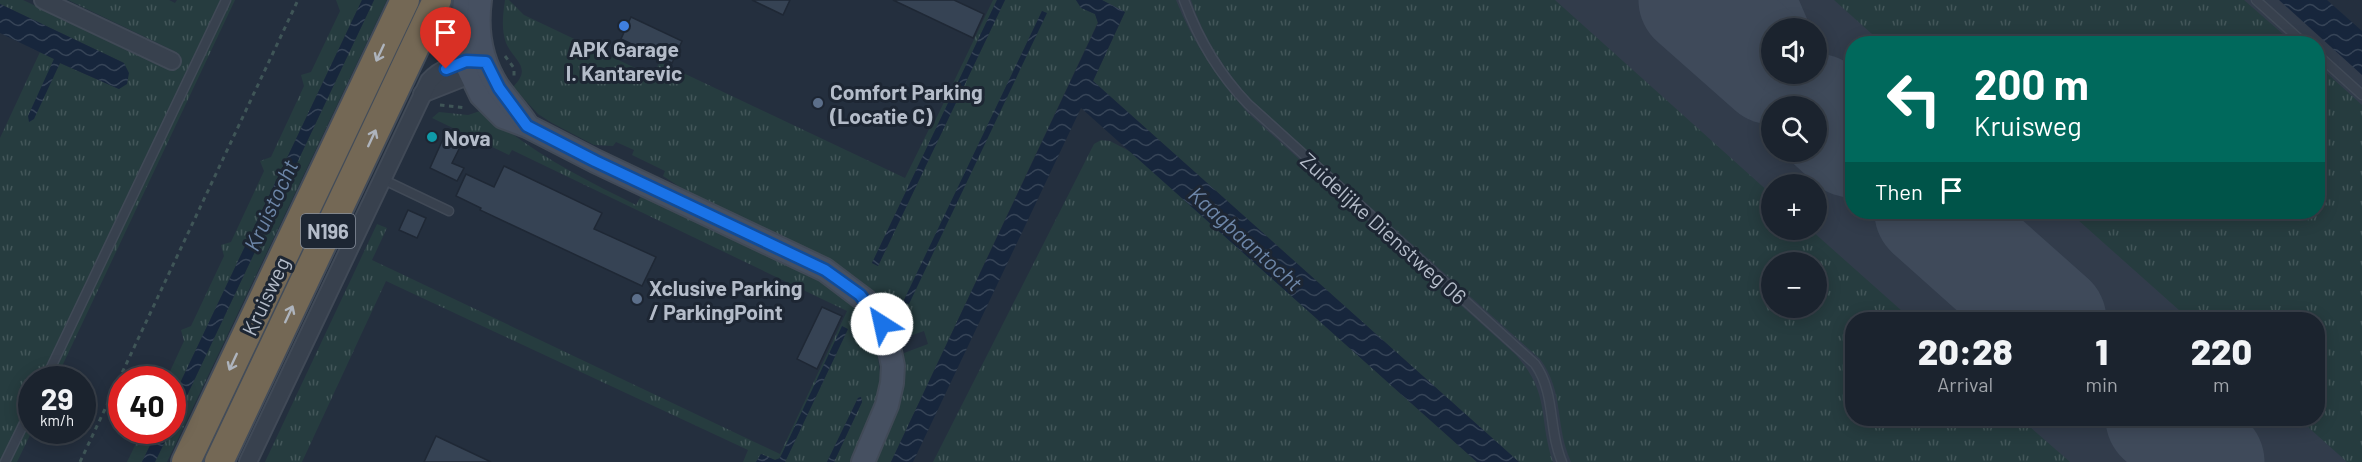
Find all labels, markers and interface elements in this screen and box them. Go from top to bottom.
pin [420,7,471,69]
icon: arrive [429,16,462,49]
map controls [1761,18,1827,318]
button: sound [1761,18,1827,84]
marker: APK Garage I. Kantarevic [617,19,631,33]
place label: APK Garage I. Kantarevic [566,36,682,85]
one-way arrow [373,43,385,61]
text: 200 m [1974,58,2089,108]
icon: left [1875,60,1953,138]
place label: Comfort Parking (Locatie C) [829,79,983,128]
marker: Comfort Parking (Locatie C) [811,96,825,110]
button: search [1761,96,1827,162]
text: Kruisweg [1974,109,2082,141]
place label: Nova [444,125,491,150]
one-way arrow [366,130,378,148]
marker: Nova [425,130,439,144]
street label: Zuidelijke Dienstweg 06 [1296,147,1472,309]
water label: Kruistocht [238,155,302,255]
button: + [1761,174,1827,240]
icon: arrive [1935,174,1968,207]
text: Then [1875,178,1923,204]
water label: Kaagbaantocht [1184,180,1308,296]
road number: N196 [301,214,355,248]
button: − [1761,252,1827,318]
street label: Kruisweg [236,253,294,339]
place label: Xclusive Parking / ParkingPoint [649,275,802,324]
marker: Xclusive Parking / ParkingPoint [630,292,644,306]
position arrow [850,292,914,356]
one-way arrow [283,306,295,324]
text: 20:28 [1918,329,2013,372]
text: 1 [2095,329,2108,372]
text: 220 [2191,329,2252,372]
one-way arrow [227,352,239,370]
speed limit sign: 40 [108,366,186,444]
text: Arrival [1937,372,1993,396]
text: min [2085,372,2118,396]
text: m [2213,372,2230,396]
text: 29 [41,380,73,416]
text: km/h [40,411,74,429]

